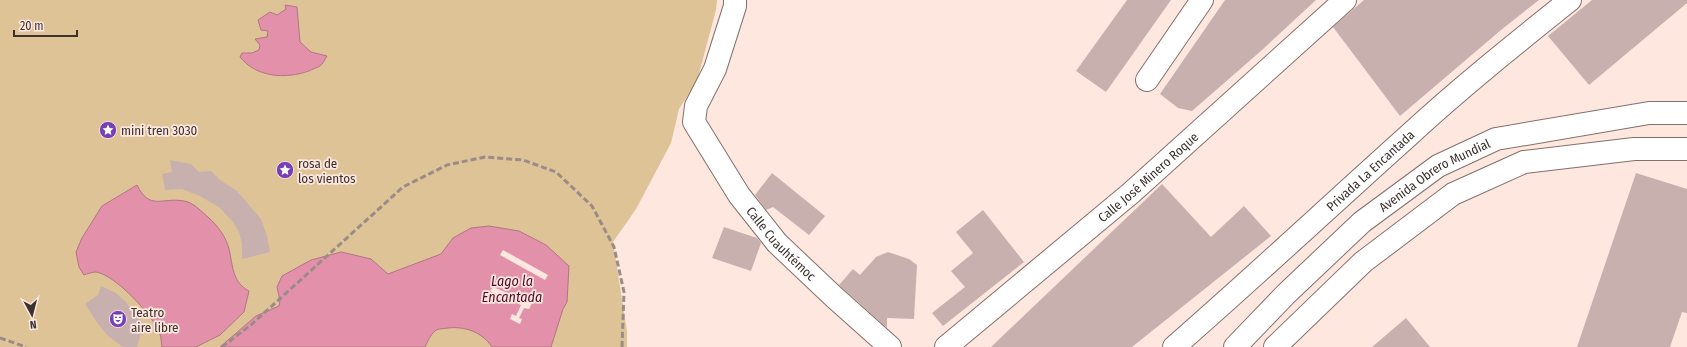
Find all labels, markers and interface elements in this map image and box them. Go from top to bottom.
scale bar [14,12,77,38]
text: 20 m [20,19,44,33]
place icon: mini tren 3030 [98,120,118,140]
place label: mini tren 3030 [121,123,198,138]
street label: Privada La Encantada [1323,127,1417,214]
street label: Calle José Minero Roque [1095,129,1201,225]
street label: Avenida Obrero Mundial [1376,135,1493,215]
place label: rosa de los vientos [298,156,356,186]
place icon: rosa de los vientos [275,160,295,180]
street label: Calle Cuauhtémoc [744,204,819,284]
water label: Lago la Encantada [482,273,542,306]
north arrow [12,295,52,335]
place label: Teatro aire libre [131,305,179,335]
theatre icon: Teatro aire libre [108,309,128,329]
text: N [29,318,37,331]

